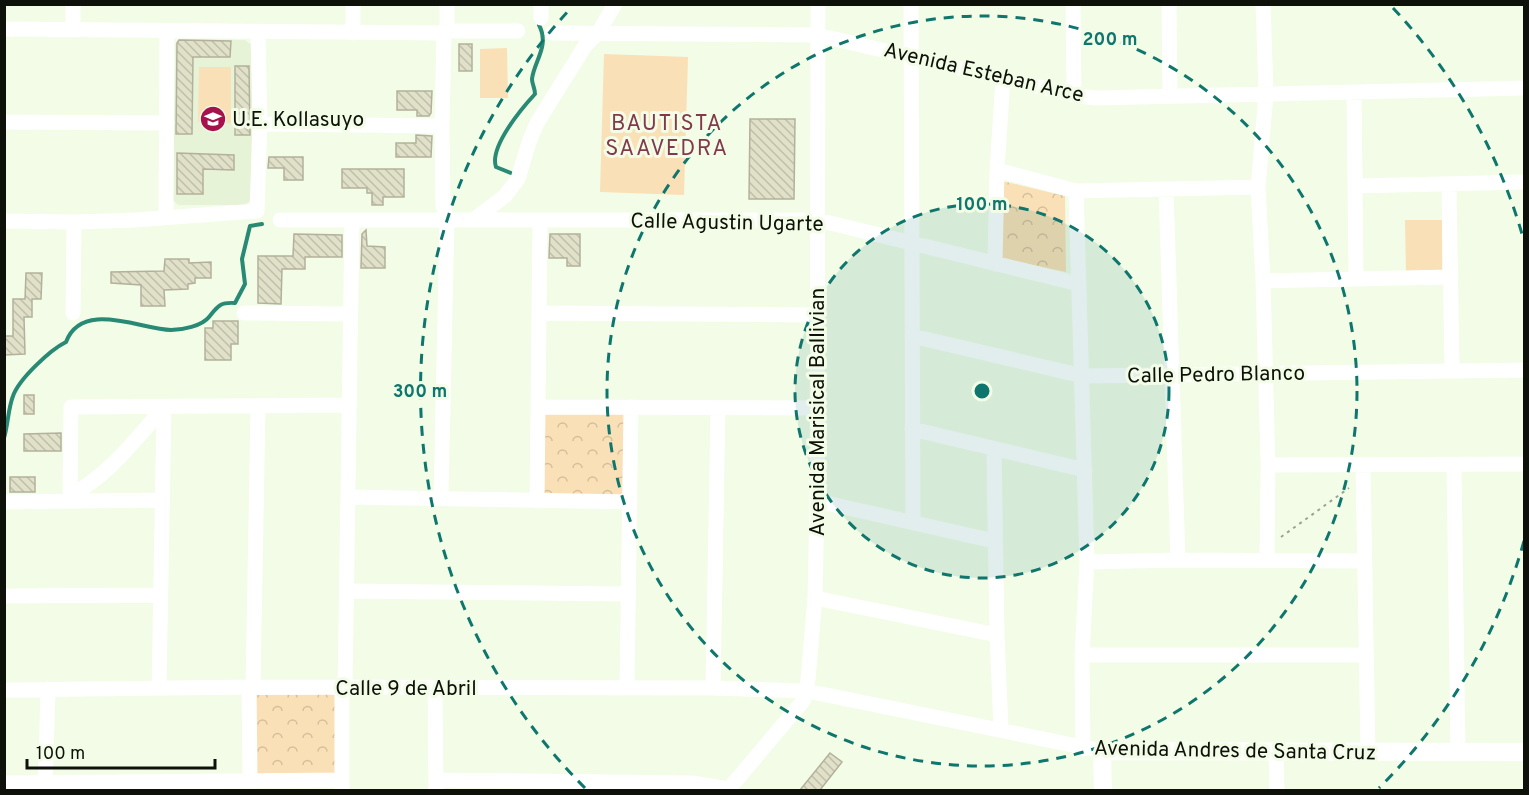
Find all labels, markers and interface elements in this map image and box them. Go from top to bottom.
text: 200 m [1082,29,1138,52]
street label: Avenida Esteban Arce [881,37,1086,110]
school or university icon: U.E. Kollasuyo [198,104,228,134]
place label: U.E. Kollasuyo [232,107,364,134]
district label: BAUTISTA SAAVEDRA [605,111,729,163]
text: 100 m [956,194,1008,217]
street label: Calle Agustin Ugarte [630,208,824,239]
street label: Avenida Marisical Ballivian [805,288,832,536]
street label: Calle Pedro Blanco [1127,360,1305,391]
text: 300 m [393,381,447,404]
centre of rings [972,381,992,401]
street label: Calle 9 de Abril [335,676,477,703]
scale bar [27,732,214,770]
street label: Avenida Andres de Santa Cruz [1094,736,1376,767]
text: 100 m [36,743,85,766]

